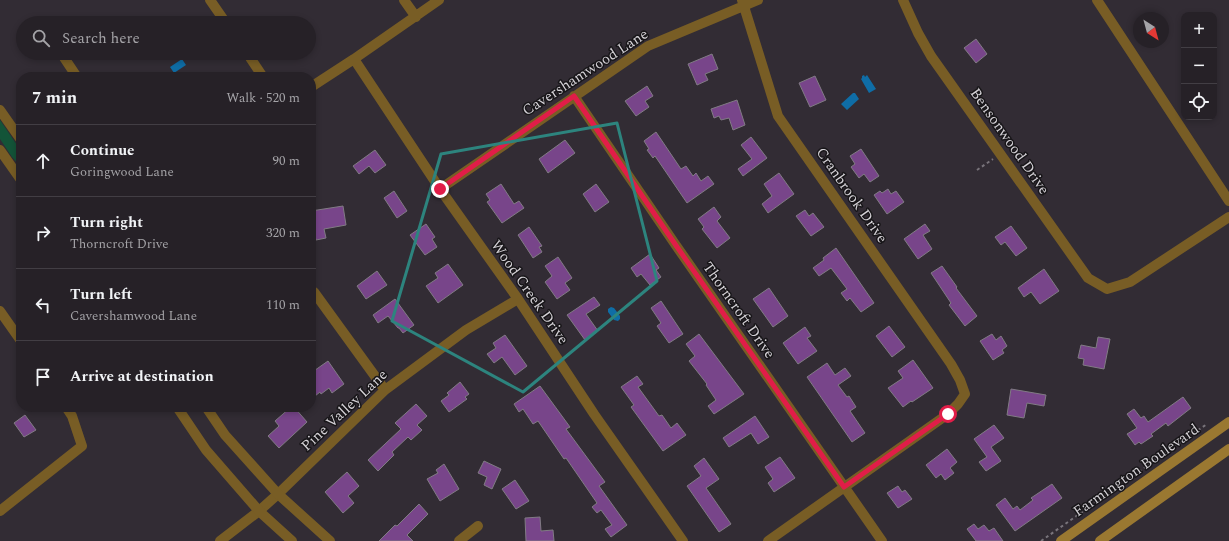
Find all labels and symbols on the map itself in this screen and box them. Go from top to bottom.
north arrow [1133,12,1169,48]
street label: Cavershamwood Lane [518,23,653,122]
street label: Bensonwood Drive [964,83,1055,199]
street label: Cranbrook Drive [810,143,893,248]
route end [431,180,449,198]
street label: Wood Creek Drive [485,235,574,349]
street label: Thorncroft Drive [697,257,781,363]
street label: Pine Valley Lane [296,364,393,457]
route start [939,405,957,423]
street label: Farmington Boulevard [1068,418,1204,523]

